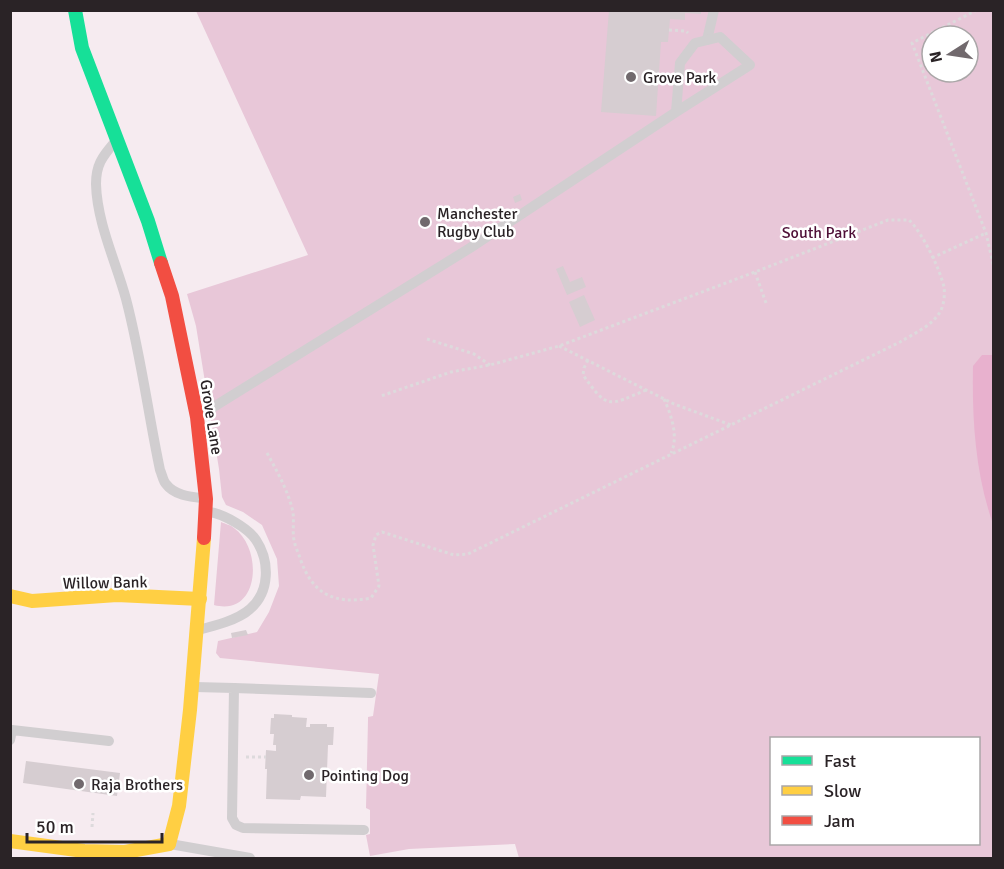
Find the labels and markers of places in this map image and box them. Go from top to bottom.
place label: Grove Park [643,68,716,88]
marker: Grove Park [624,70,638,84]
place label: Manchester Rugby Club [437,204,517,242]
marker: Manchester Rugby Club [418,215,432,229]
place label: Pointing Dog [321,766,409,786]
marker: Pointing Dog [302,768,316,782]
place label: Raja Brothers [91,775,183,795]
marker: Raja Brothers [72,777,86,791]

